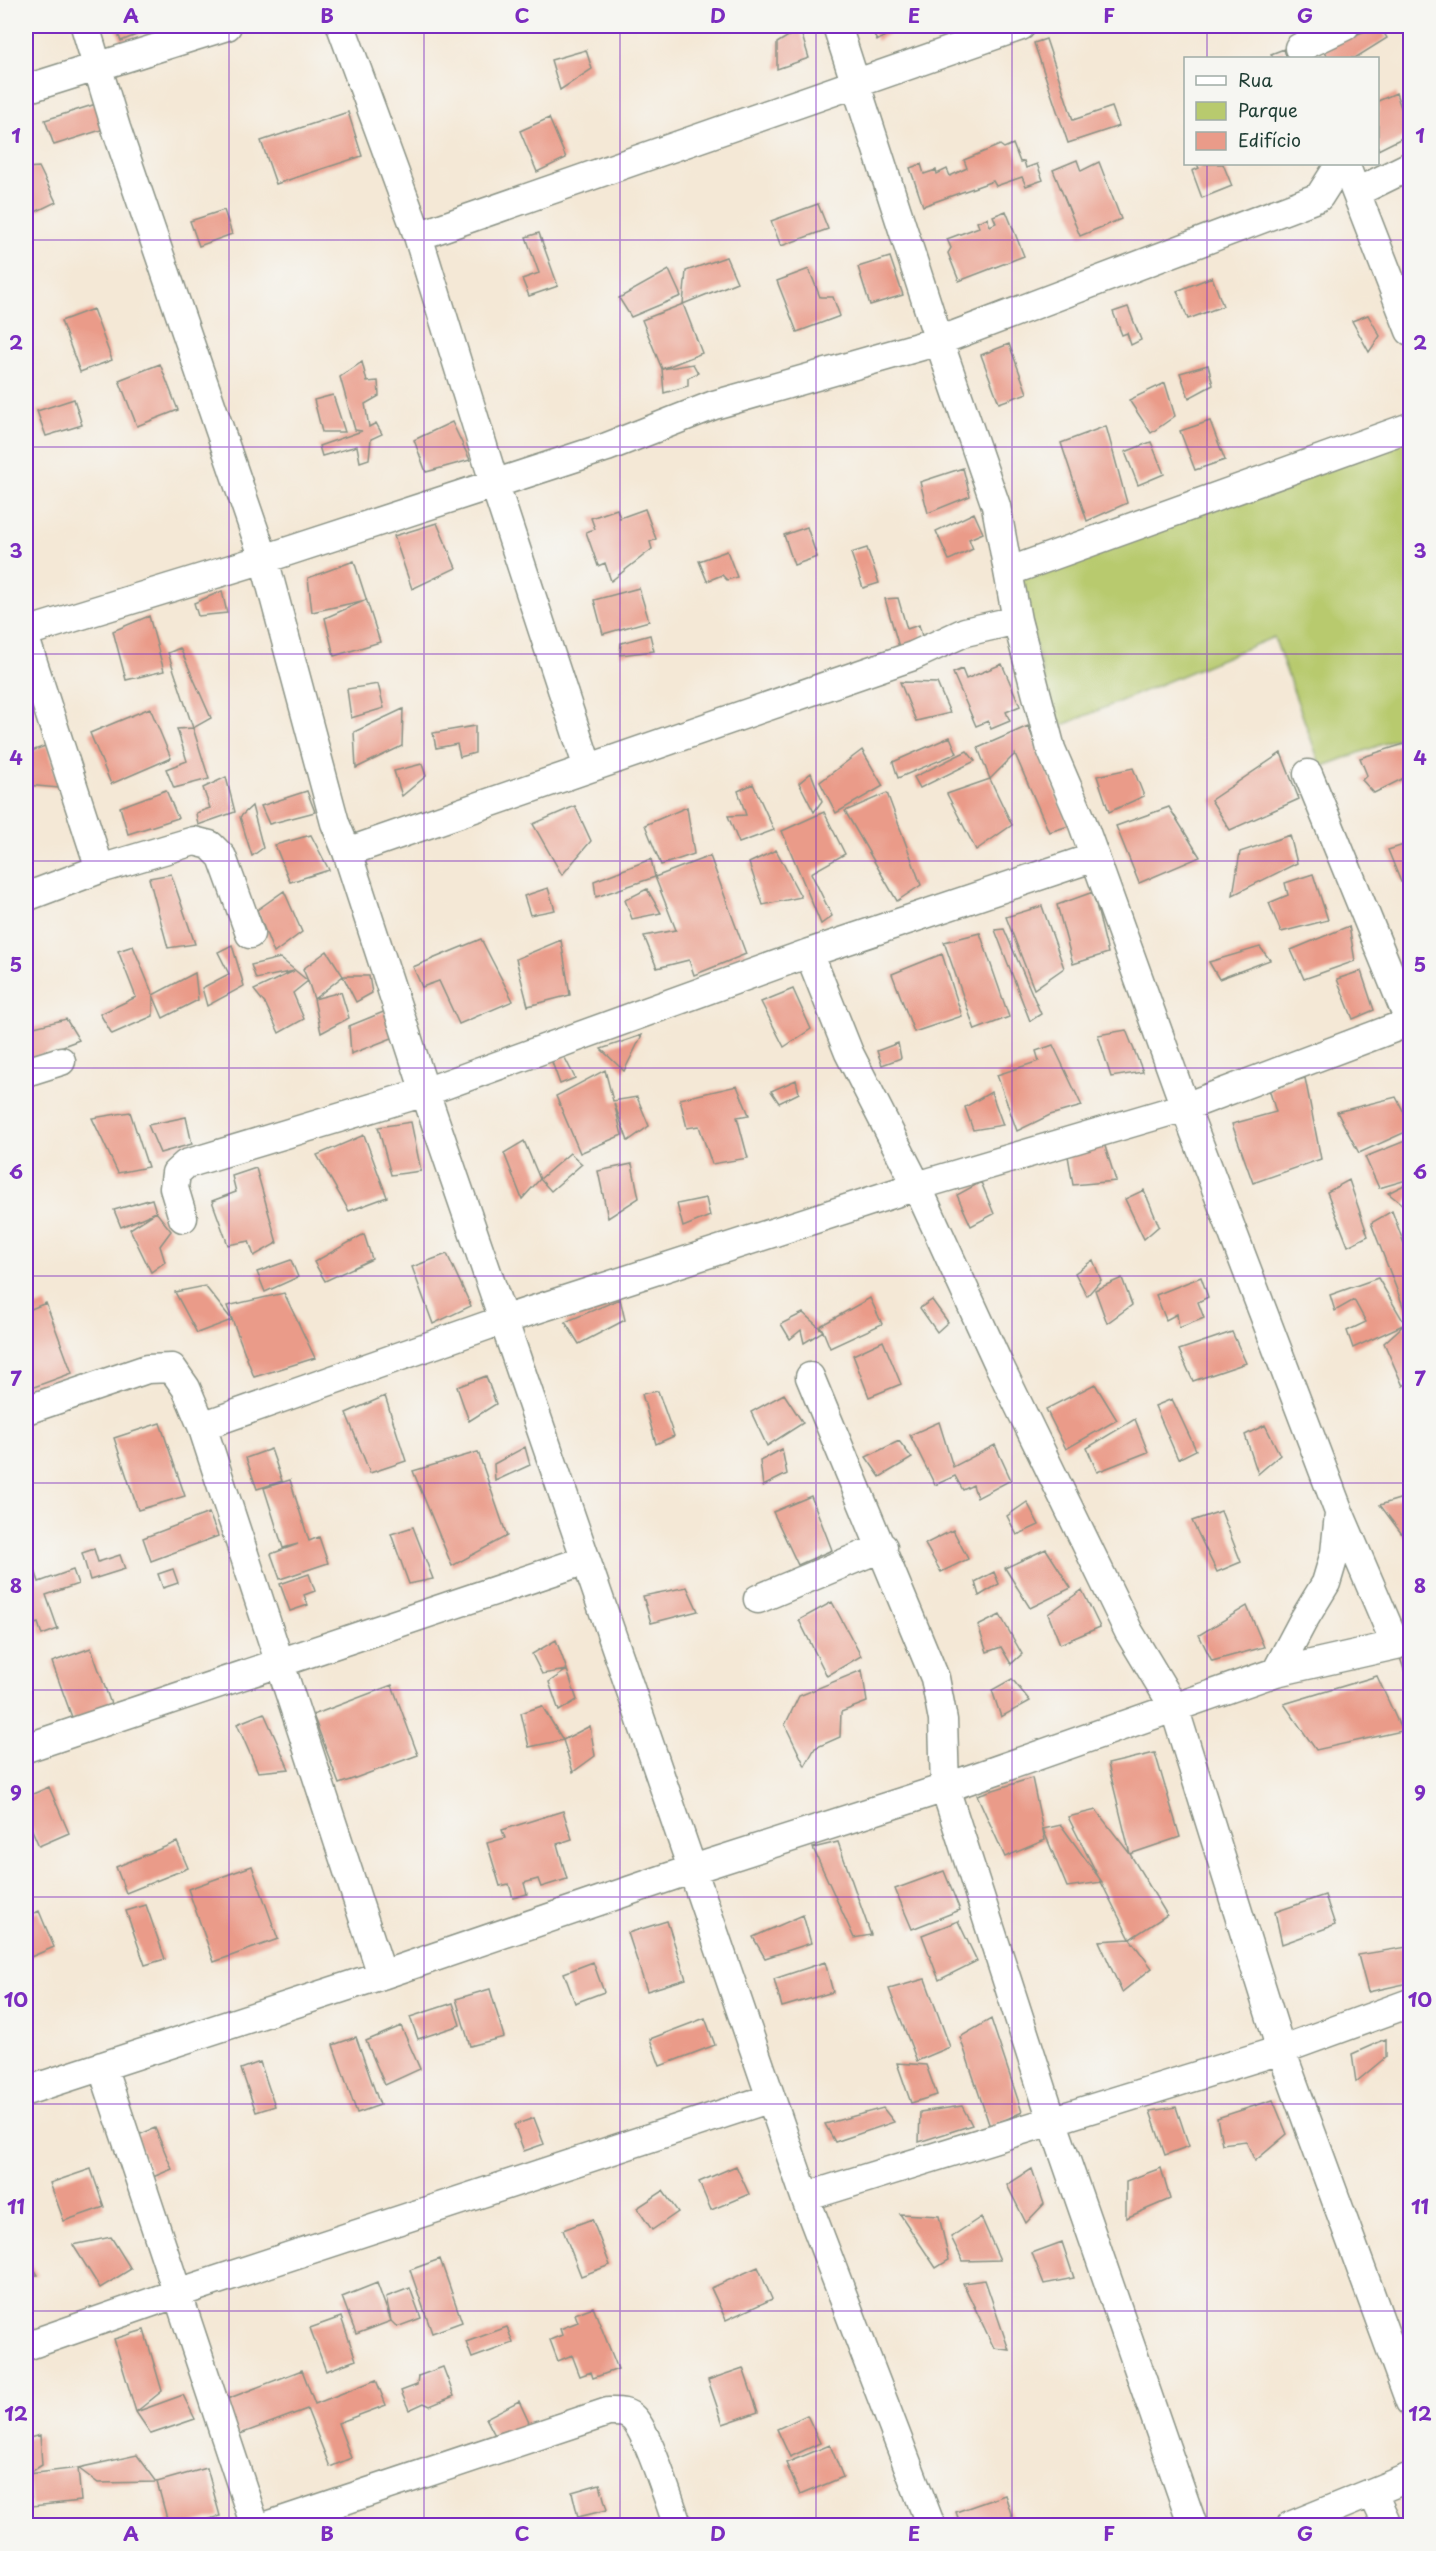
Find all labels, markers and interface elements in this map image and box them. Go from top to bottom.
text: A [123,0,139,30]
text: B [320,0,334,30]
text: C [514,0,530,30]
text: D [710,0,726,30]
text: E [908,0,920,30]
text: F [1103,0,1115,30]
text: G [1297,0,1313,30]
legend [1184,57,1379,165]
text: Rua [1238,66,1273,93]
text: Parque [1238,96,1298,123]
text: 1 [11,120,21,150]
text: 1 [1415,120,1425,150]
text: Edifício [1238,126,1301,153]
text: 2 [9,327,23,357]
text: 2 [1413,327,1427,357]
text: 3 [9,535,23,565]
text: 3 [1413,535,1427,565]
text: 4 [9,742,23,772]
text: 4 [1413,742,1427,772]
text: 5 [10,949,22,979]
text: 5 [1414,949,1426,979]
text: 6 [9,1156,23,1186]
text: 6 [1413,1156,1427,1186]
text: 7 [10,1363,22,1393]
text: 7 [1414,1363,1426,1393]
text: 8 [10,1570,22,1600]
text: 8 [1414,1570,1426,1600]
text: 9 [10,1777,22,1807]
text: 9 [1414,1777,1426,1807]
text: 10 [4,1984,28,2014]
text: 10 [1408,1984,1432,2014]
text: 11 [7,2191,25,2221]
text: 11 [1411,2191,1429,2221]
text: 12 [4,2398,28,2428]
text: 12 [1408,2398,1432,2428]
text: A [123,2518,139,2548]
text: B [320,2518,334,2548]
text: C [514,2518,530,2548]
text: D [710,2518,726,2548]
text: E [908,2518,920,2548]
text: F [1103,2518,1115,2548]
text: G [1297,2518,1313,2548]

